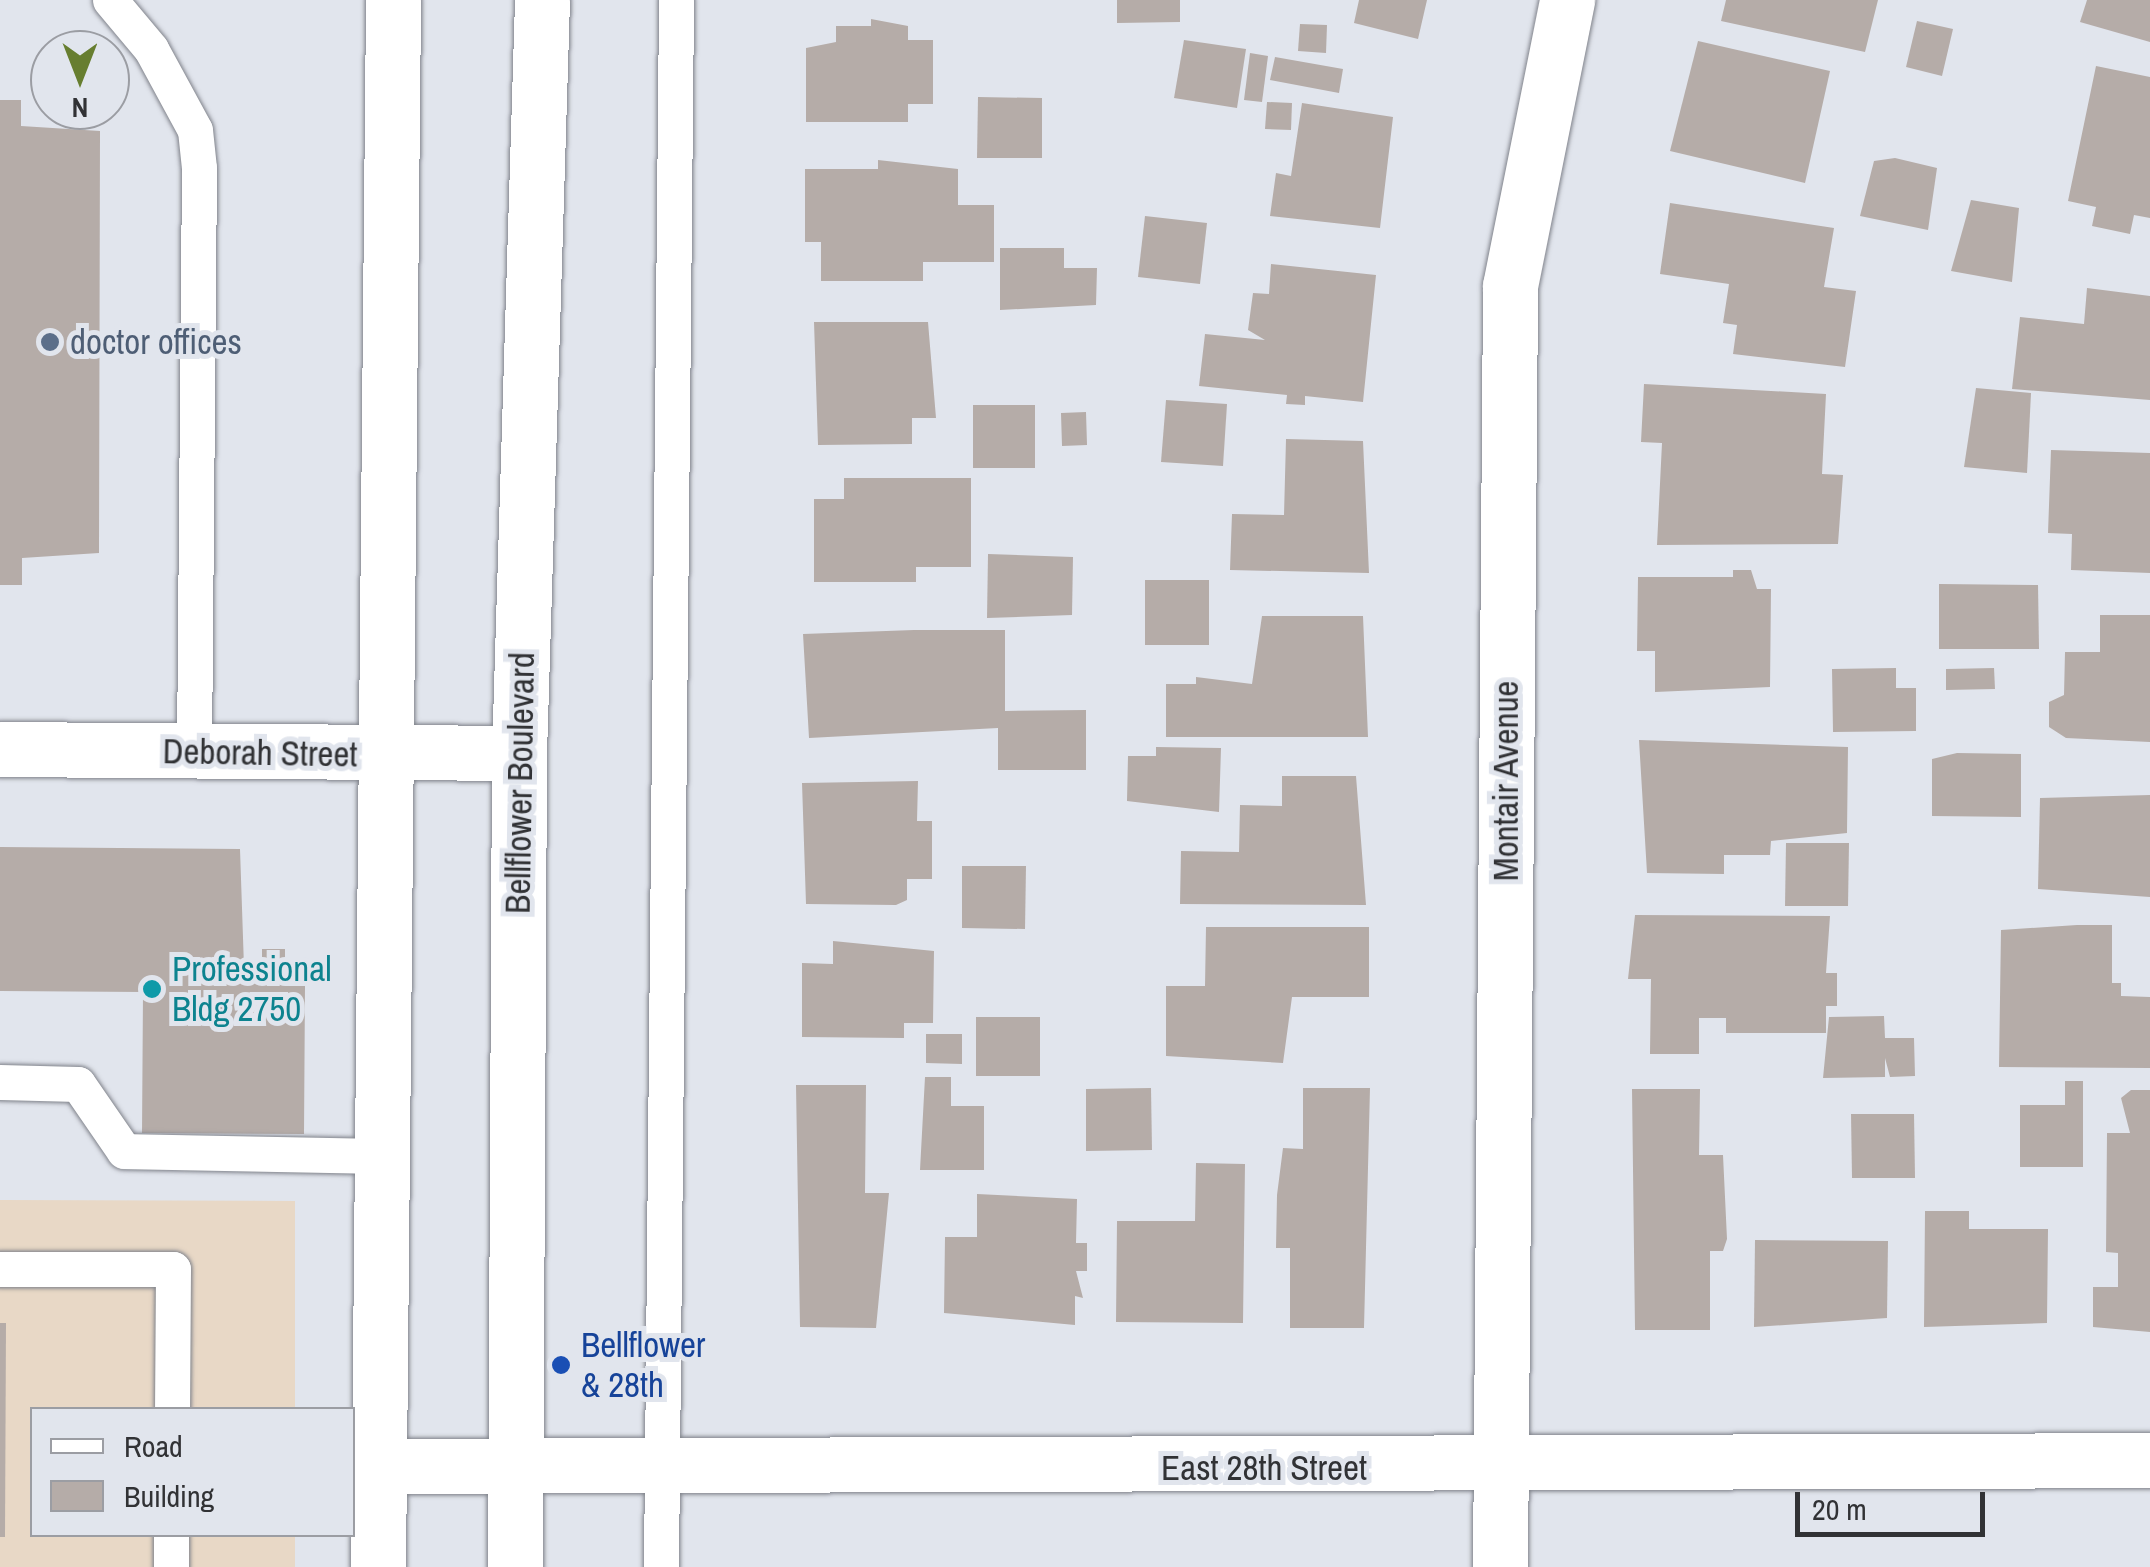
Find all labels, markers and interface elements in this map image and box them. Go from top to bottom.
north arrow [30,30,130,130]
text: N [72,89,88,127]
place label: doctor offices [70,321,242,363]
marker: doctor offices [39,331,61,353]
street label: Bellflower Boulevard [497,652,543,914]
street label: Montair Avenue [1485,680,1527,882]
street label: Deborah Street [162,730,358,776]
place label: Professional Bldg 2750 [172,948,332,1030]
marker: Professional Bldg 2750 [141,978,163,1000]
place label: Bellflower & 28th [581,1324,705,1406]
marker: Bellflower & 28th [550,1354,572,1376]
legend [30,1407,355,1537]
text: Road [124,1426,183,1466]
street label: East 28th Street [1161,1447,1367,1489]
scale bar [1800,1472,1990,1534]
text: Building [124,1476,214,1516]
text: 20 m [1812,1489,1867,1529]

